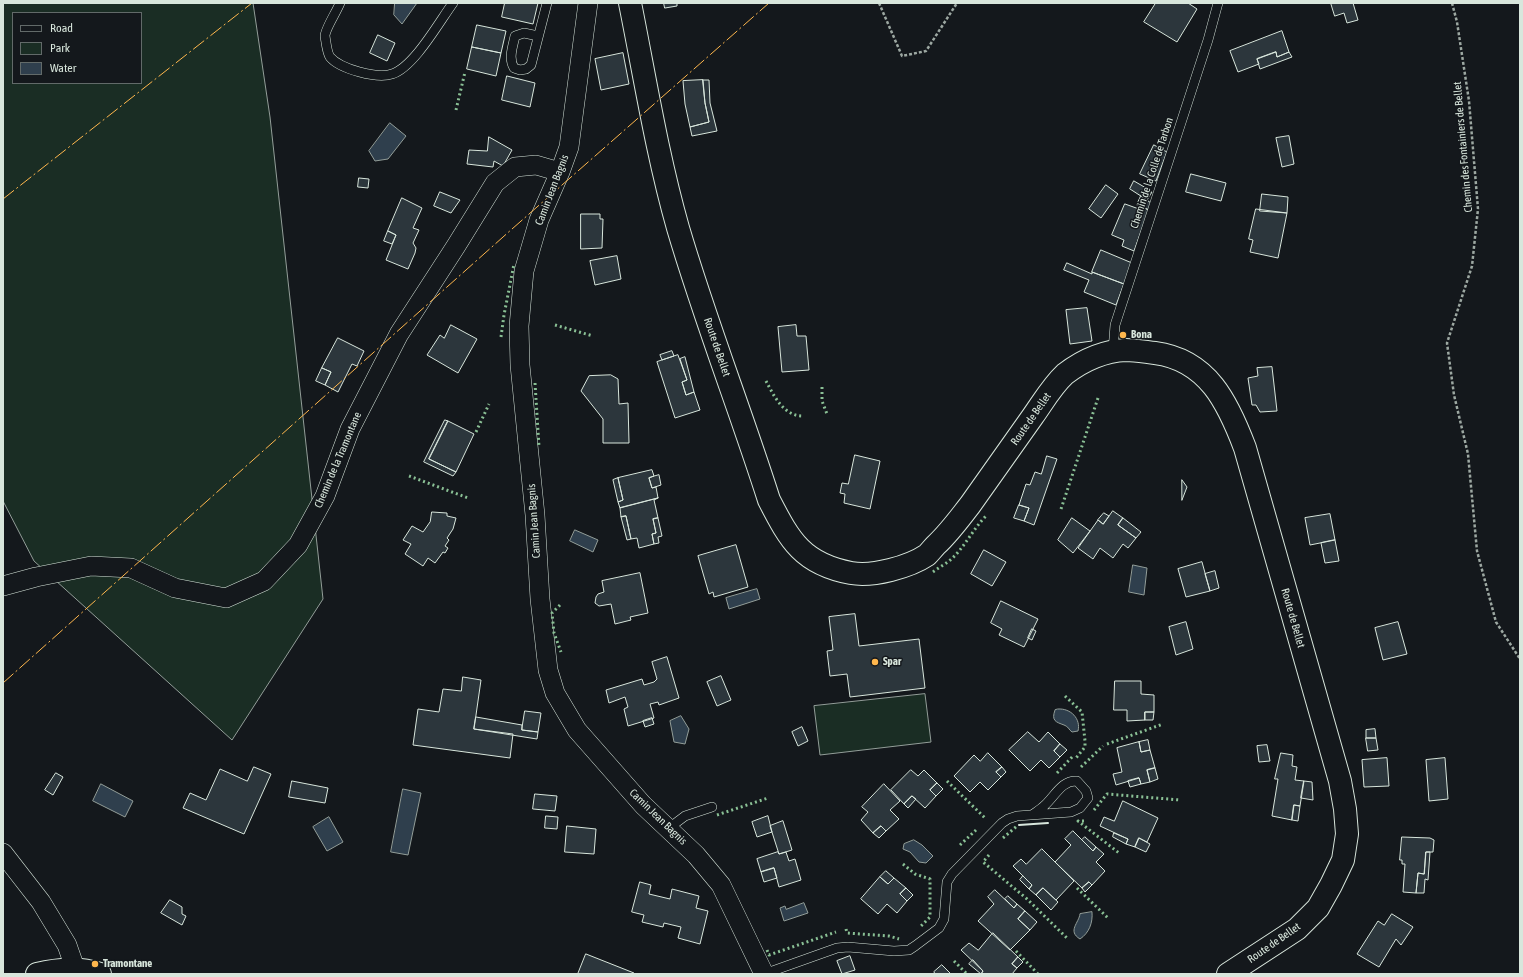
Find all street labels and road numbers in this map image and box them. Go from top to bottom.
street label: Chemin des Fontainiers de Bellet [1451,81,1475,213]
street label: Chemin de la Colle de Tarbon [1128,116,1176,230]
street label: Camin Jean Bagnis [532,153,572,227]
street label: Route de Bellet [701,316,733,378]
street label: Route de Bellet [1008,390,1054,448]
street label: Chemin de la Tramontane [312,410,364,510]
street label: Camin Jean Bagnis [525,483,543,559]
street label: Route de Bellet [1278,587,1308,649]
street label: Camin Jean Bagnis [627,786,689,848]
street label: Route de Bellet [1245,920,1303,966]

